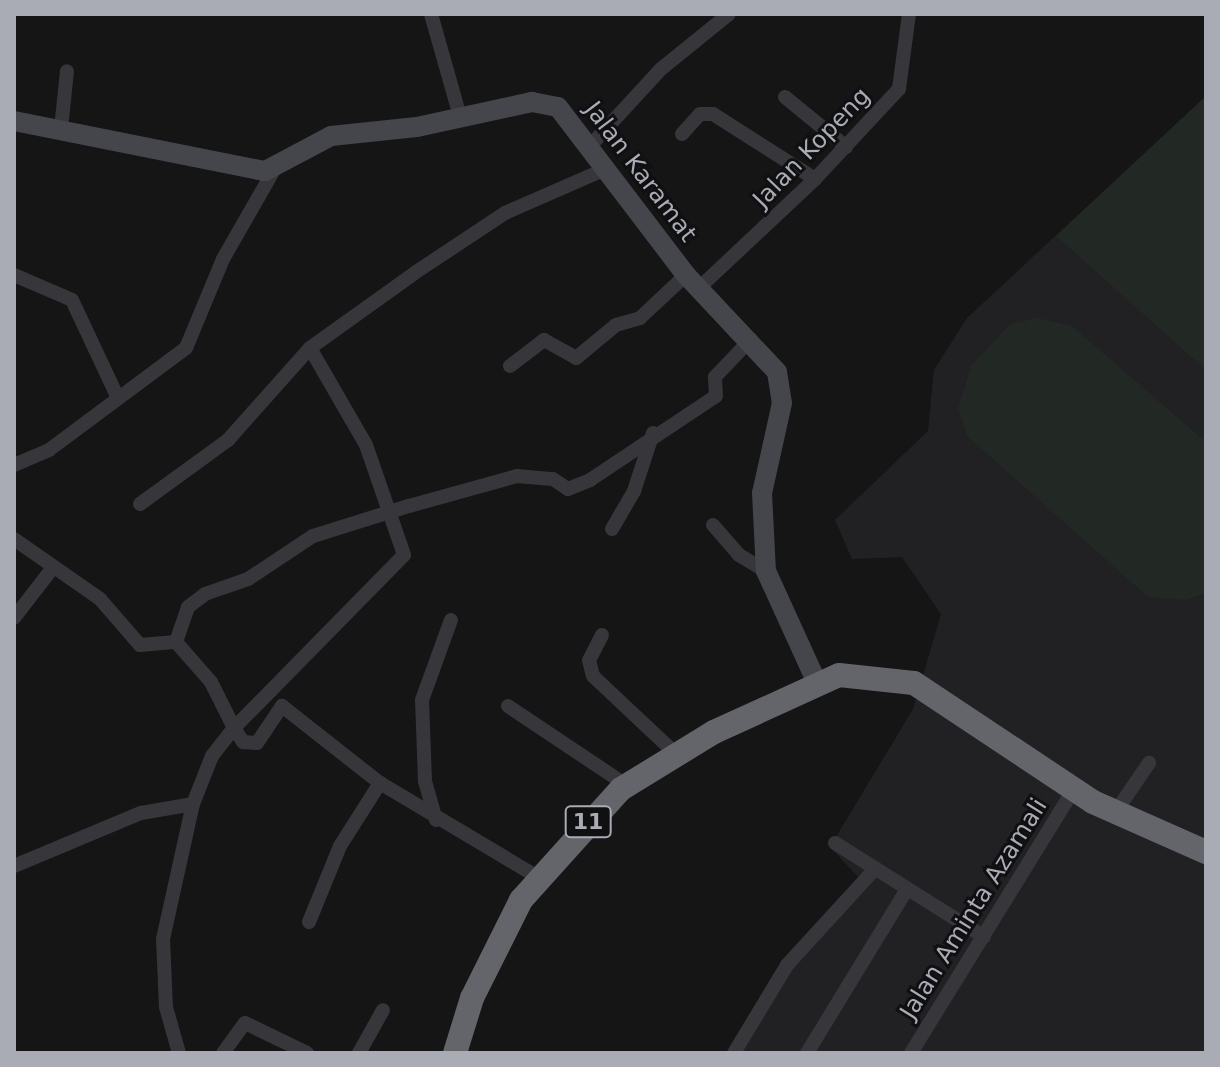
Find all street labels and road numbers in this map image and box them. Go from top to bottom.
street label: Jalan Kopeng [748,82,876,214]
street label: Jalan Karamat [578,96,702,248]
street label: Jalan Aminta Azamali [894,793,1054,1025]
road number: 11 [564,804,612,840]

